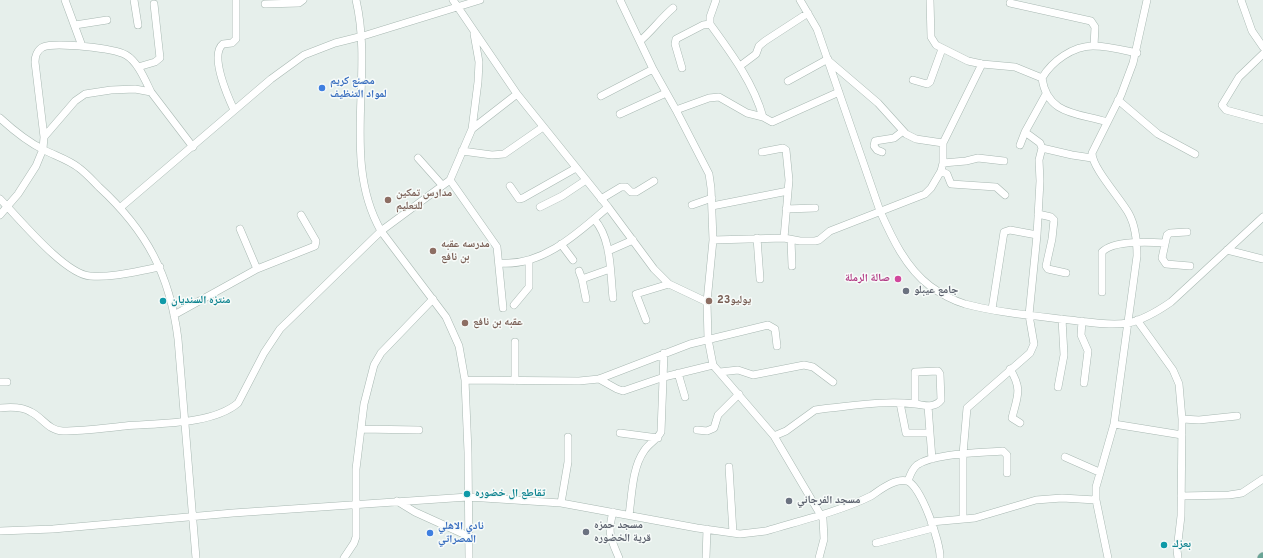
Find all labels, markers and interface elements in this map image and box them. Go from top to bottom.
place label: مصنع كريم لمواد التنظيف [330,75,387,101]
marker: مصنع كريم لمواد التنظيف [317,83,327,93]
place label: مدارس تمكين للتعليم [396,187,452,213]
marker: مدارس تمكين للتعليم [383,195,393,205]
place label: مدرسه عقبه بن نافع [441,238,490,264]
marker: مدرسه عقبه بن نافع [428,246,438,256]
place label: صالة الرملة [845,272,890,286]
marker: صالة الرملة [893,274,903,284]
place label: جامع عيبلو [914,284,958,298]
marker: جامع عيبلو [901,286,911,296]
place label: منتزه السنديان [171,294,230,308]
place label: 23يوليو [717,294,751,308]
marker: منتزه السنديان [158,296,168,306]
marker: 23يوليو [704,296,714,306]
place label: عقبه بن نافع [473,316,523,330]
marker: عقبه بن نافع [460,318,470,328]
place label: تقاطع ال خضوره [475,487,545,501]
marker: تقاطع ال خضوره [462,489,472,499]
place label: مسجد الفرجاني [797,494,860,508]
marker: مسجد الفرجاني [784,496,794,506]
place label: مسجد حمزه قرية الخضوره [594,519,651,545]
place label: نادي الاهلي المصراتي [438,520,484,546]
marker: مسجد حمزه قرية الخضوره [581,527,591,537]
marker: نادي الاهلي المصراتي [425,528,435,538]
place label: بعزك [1172,538,1191,552]
marker: بعزك [1159,540,1169,550]

